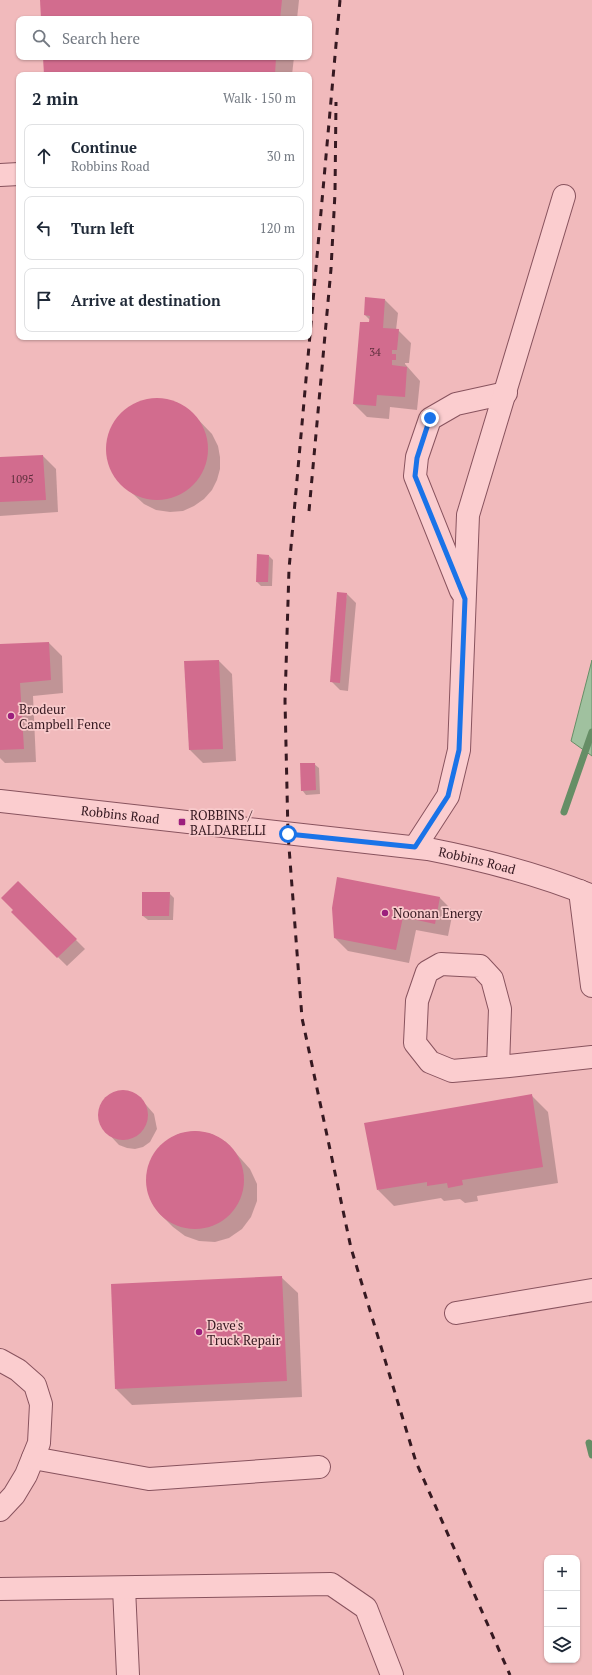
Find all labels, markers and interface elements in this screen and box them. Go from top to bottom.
search box [16,16,312,60]
icon: search [30,27,52,49]
text: Search here [62,28,140,48]
text: 2 min [32,87,79,110]
text: Walk · 150 m [223,89,296,107]
text: Continue [71,137,137,157]
icon: ahead [33,145,55,167]
text: 30 m [267,147,295,165]
text: Robbins Road [71,157,150,175]
icon: left [33,217,55,239]
text: Turn left [71,218,135,238]
text: 120 m [260,219,295,237]
icon: arrive [33,289,55,311]
text: Arrive at destination [71,290,221,310]
house number: 34 [369,345,381,359]
route end [421,409,439,427]
house number: 1095 [10,472,34,486]
place label: Brodeur Campbell Fence [19,700,111,733]
marker: Brodeur Campbell Fence [6,711,16,721]
street label: Robbins Road [80,801,160,828]
place label: ROBBINS / BALDARELLI [190,806,266,839]
marker: ROBBINS / BALDARELLI [177,817,187,827]
route start [279,825,297,843]
street label: Robbins Road [437,842,518,878]
place label: Noonan Energy [393,904,483,922]
marker: Noonan Energy [380,908,390,918]
place label: Dave's Truck Repair [207,1316,280,1349]
marker: Dave's Truck Repair [194,1327,204,1337]
map controls [544,1555,580,1663]
button: + [544,1555,580,1591]
button: − [544,1591,580,1627]
button: layers [544,1627,580,1663]

